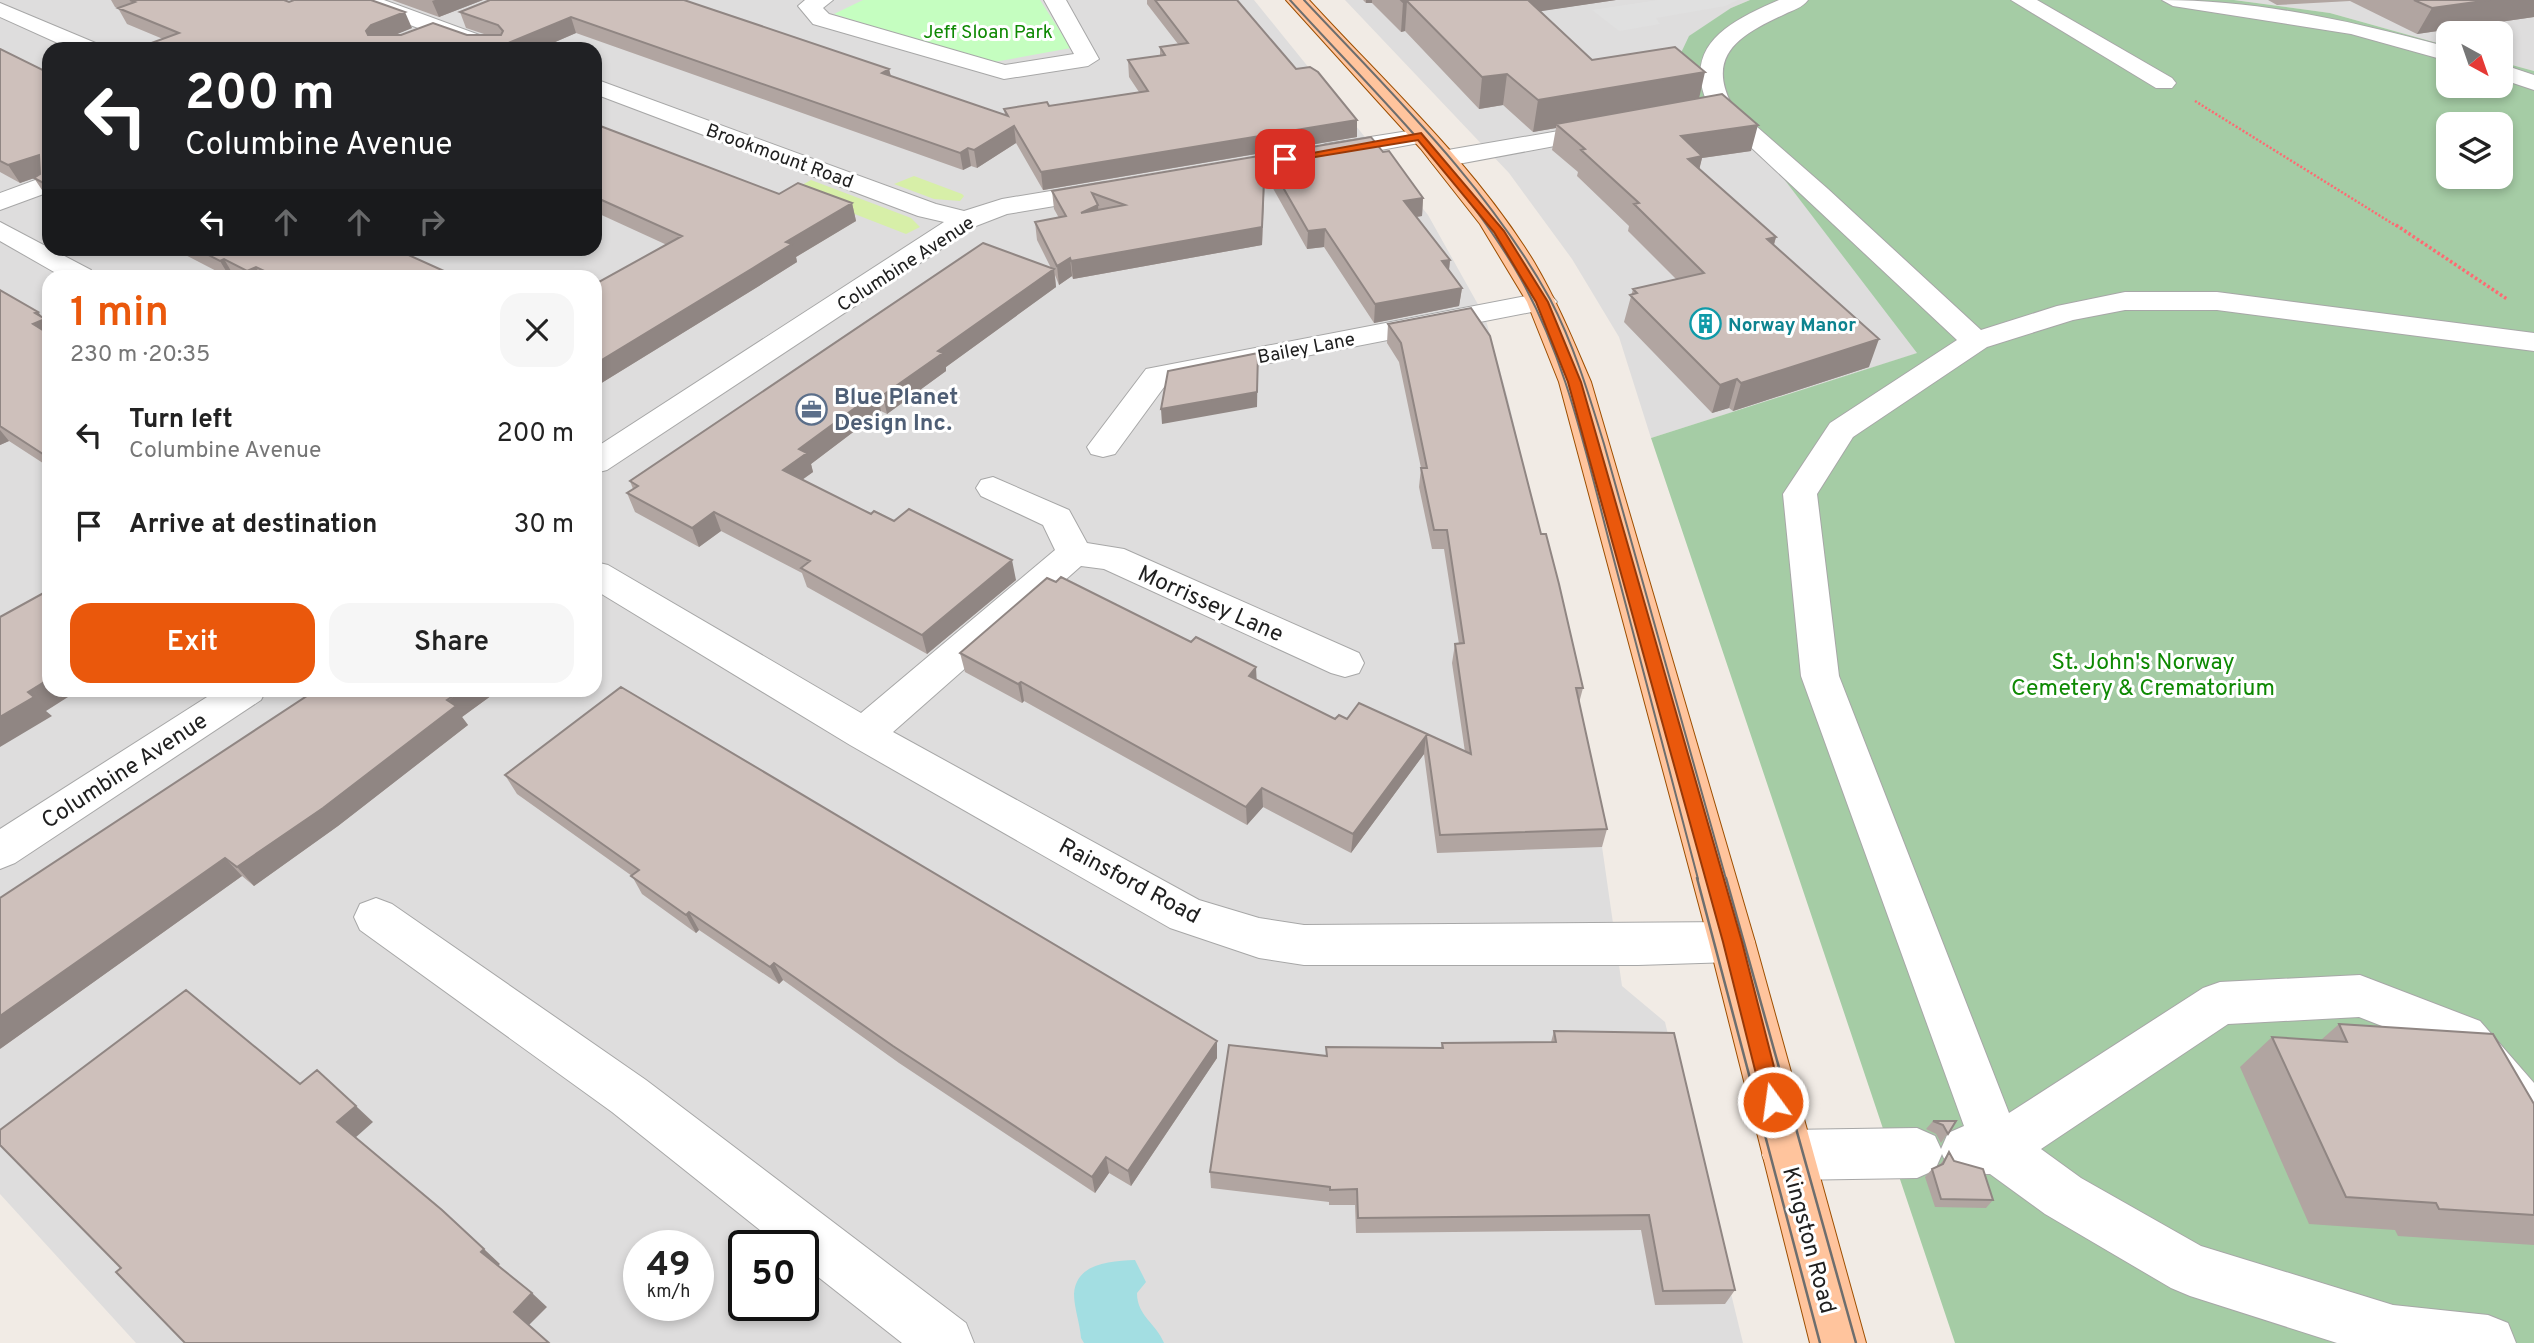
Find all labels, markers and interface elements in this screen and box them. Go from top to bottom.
park label: Jeff Sloan Park [923,21,1053,45]
north arrow [2436,21,2513,98]
map controls [2436,21,2513,189]
text: 200 m [185,65,335,127]
icon: left [70,70,161,161]
button: layers [2436,112,2513,189]
street label: Brookmount Road [702,119,856,195]
text: Columbine Avenue [185,126,453,166]
pin [1255,129,1315,189]
icon: arrive [1266,140,1304,178]
icon: left [194,203,232,241]
icon: ahead [267,203,305,241]
icon: ahead [340,203,378,241]
icon: right [413,203,451,241]
street label: Columbine Avenue [833,211,979,318]
text: 1 min [70,288,169,341]
button: close [500,293,574,367]
building icon: Norway Manor [1688,307,1722,341]
place label: Norway Manor [1728,314,1856,338]
street label: Bailey Lane [1256,328,1357,370]
text: 230 m · 20:35 [70,341,210,370]
place label: Blue Planet Design Inc. [834,384,958,439]
office icon: Blue Planet Design Inc. [794,392,828,426]
text: Turn left [129,404,233,437]
icon: left [70,416,108,454]
text: 200 m [497,418,574,451]
text: Columbine Avenue [129,437,321,466]
icon: arrive [70,507,108,545]
text: Arrive at destination [129,509,377,542]
text: 30 m [514,509,574,542]
street label: Morrissey Lane [1133,560,1287,650]
button: Exit [70,603,315,683]
button: Share [329,603,574,683]
park label: St. John's Norway Cemetery & Crematorium [2011,649,2275,704]
street label: Columbine Avenue [37,708,214,837]
street label: Rainsford Road [1053,833,1205,932]
position arrow [1736,1065,1810,1139]
street label: Kingston Road [1774,1164,1841,1317]
speed limit sign: 50 [728,1230,819,1321]
text: 49 [646,1244,691,1288]
text: km/h [647,1281,690,1304]

